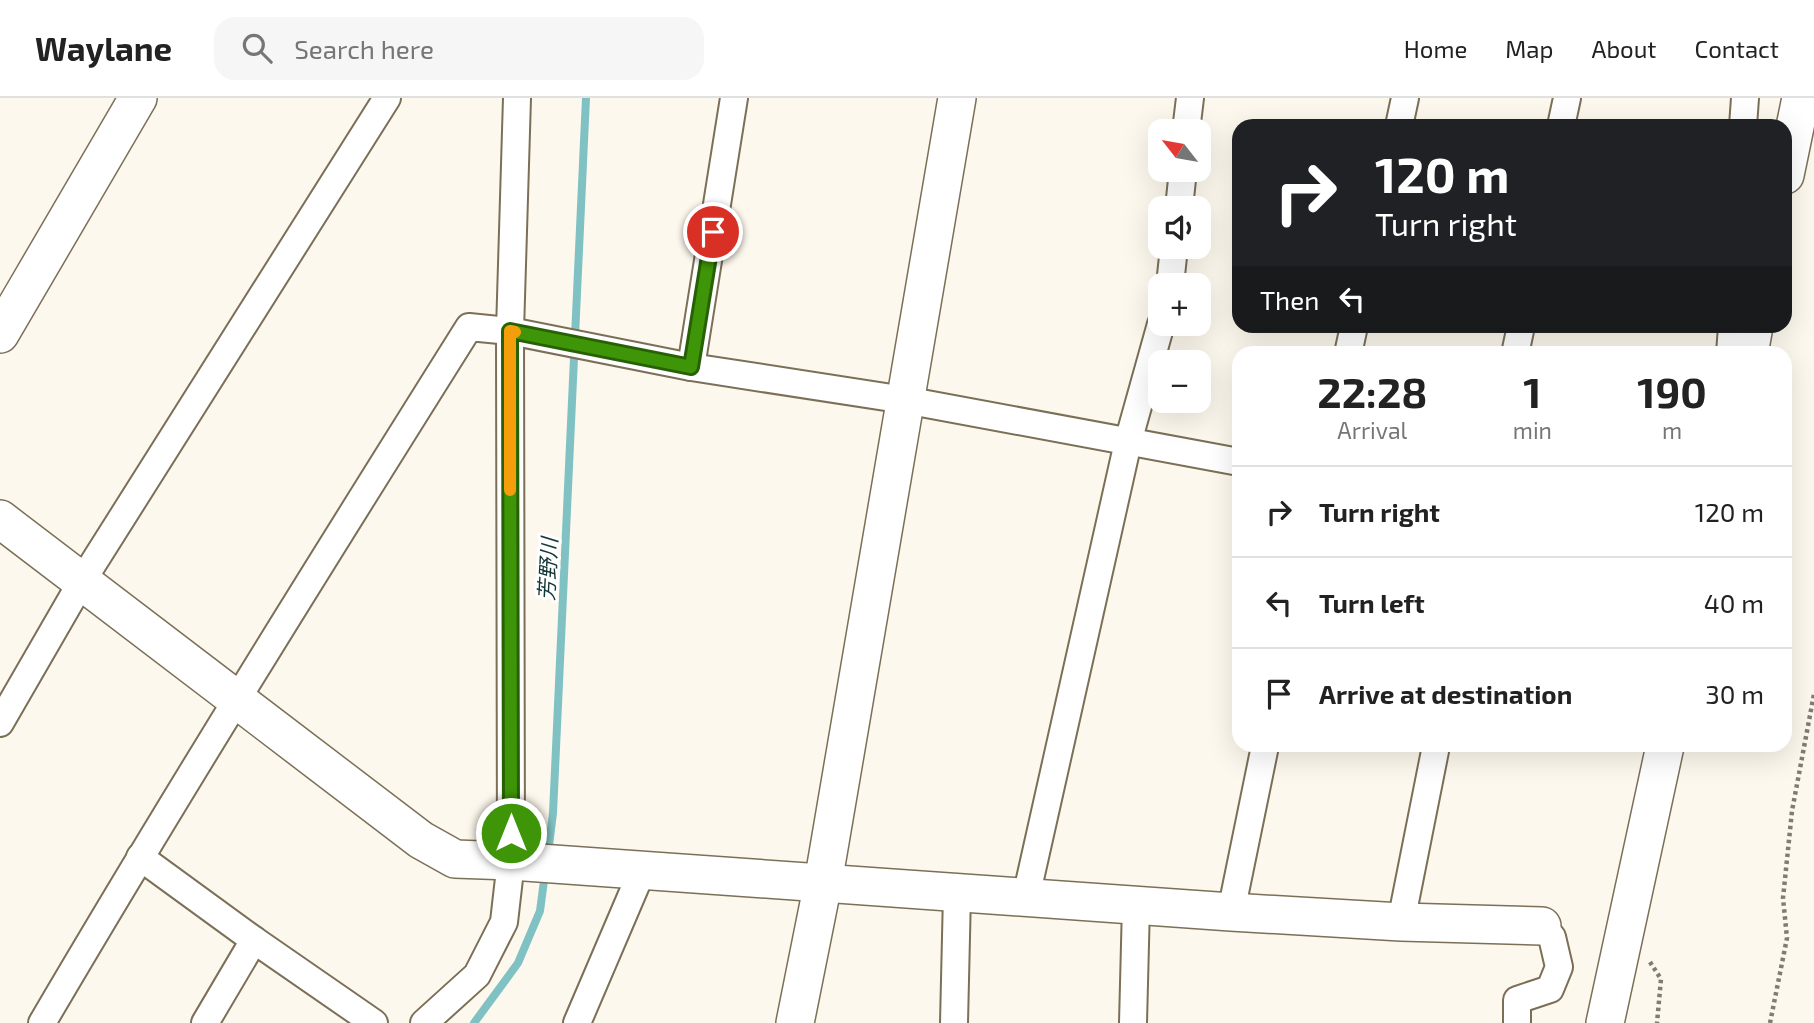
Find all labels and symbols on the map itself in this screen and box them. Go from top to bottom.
north arrow [1148,119,1211,182]
pin [683,202,743,262]
water label: 芳野川 [533,535,561,601]
position arrow [474,796,548,870]

